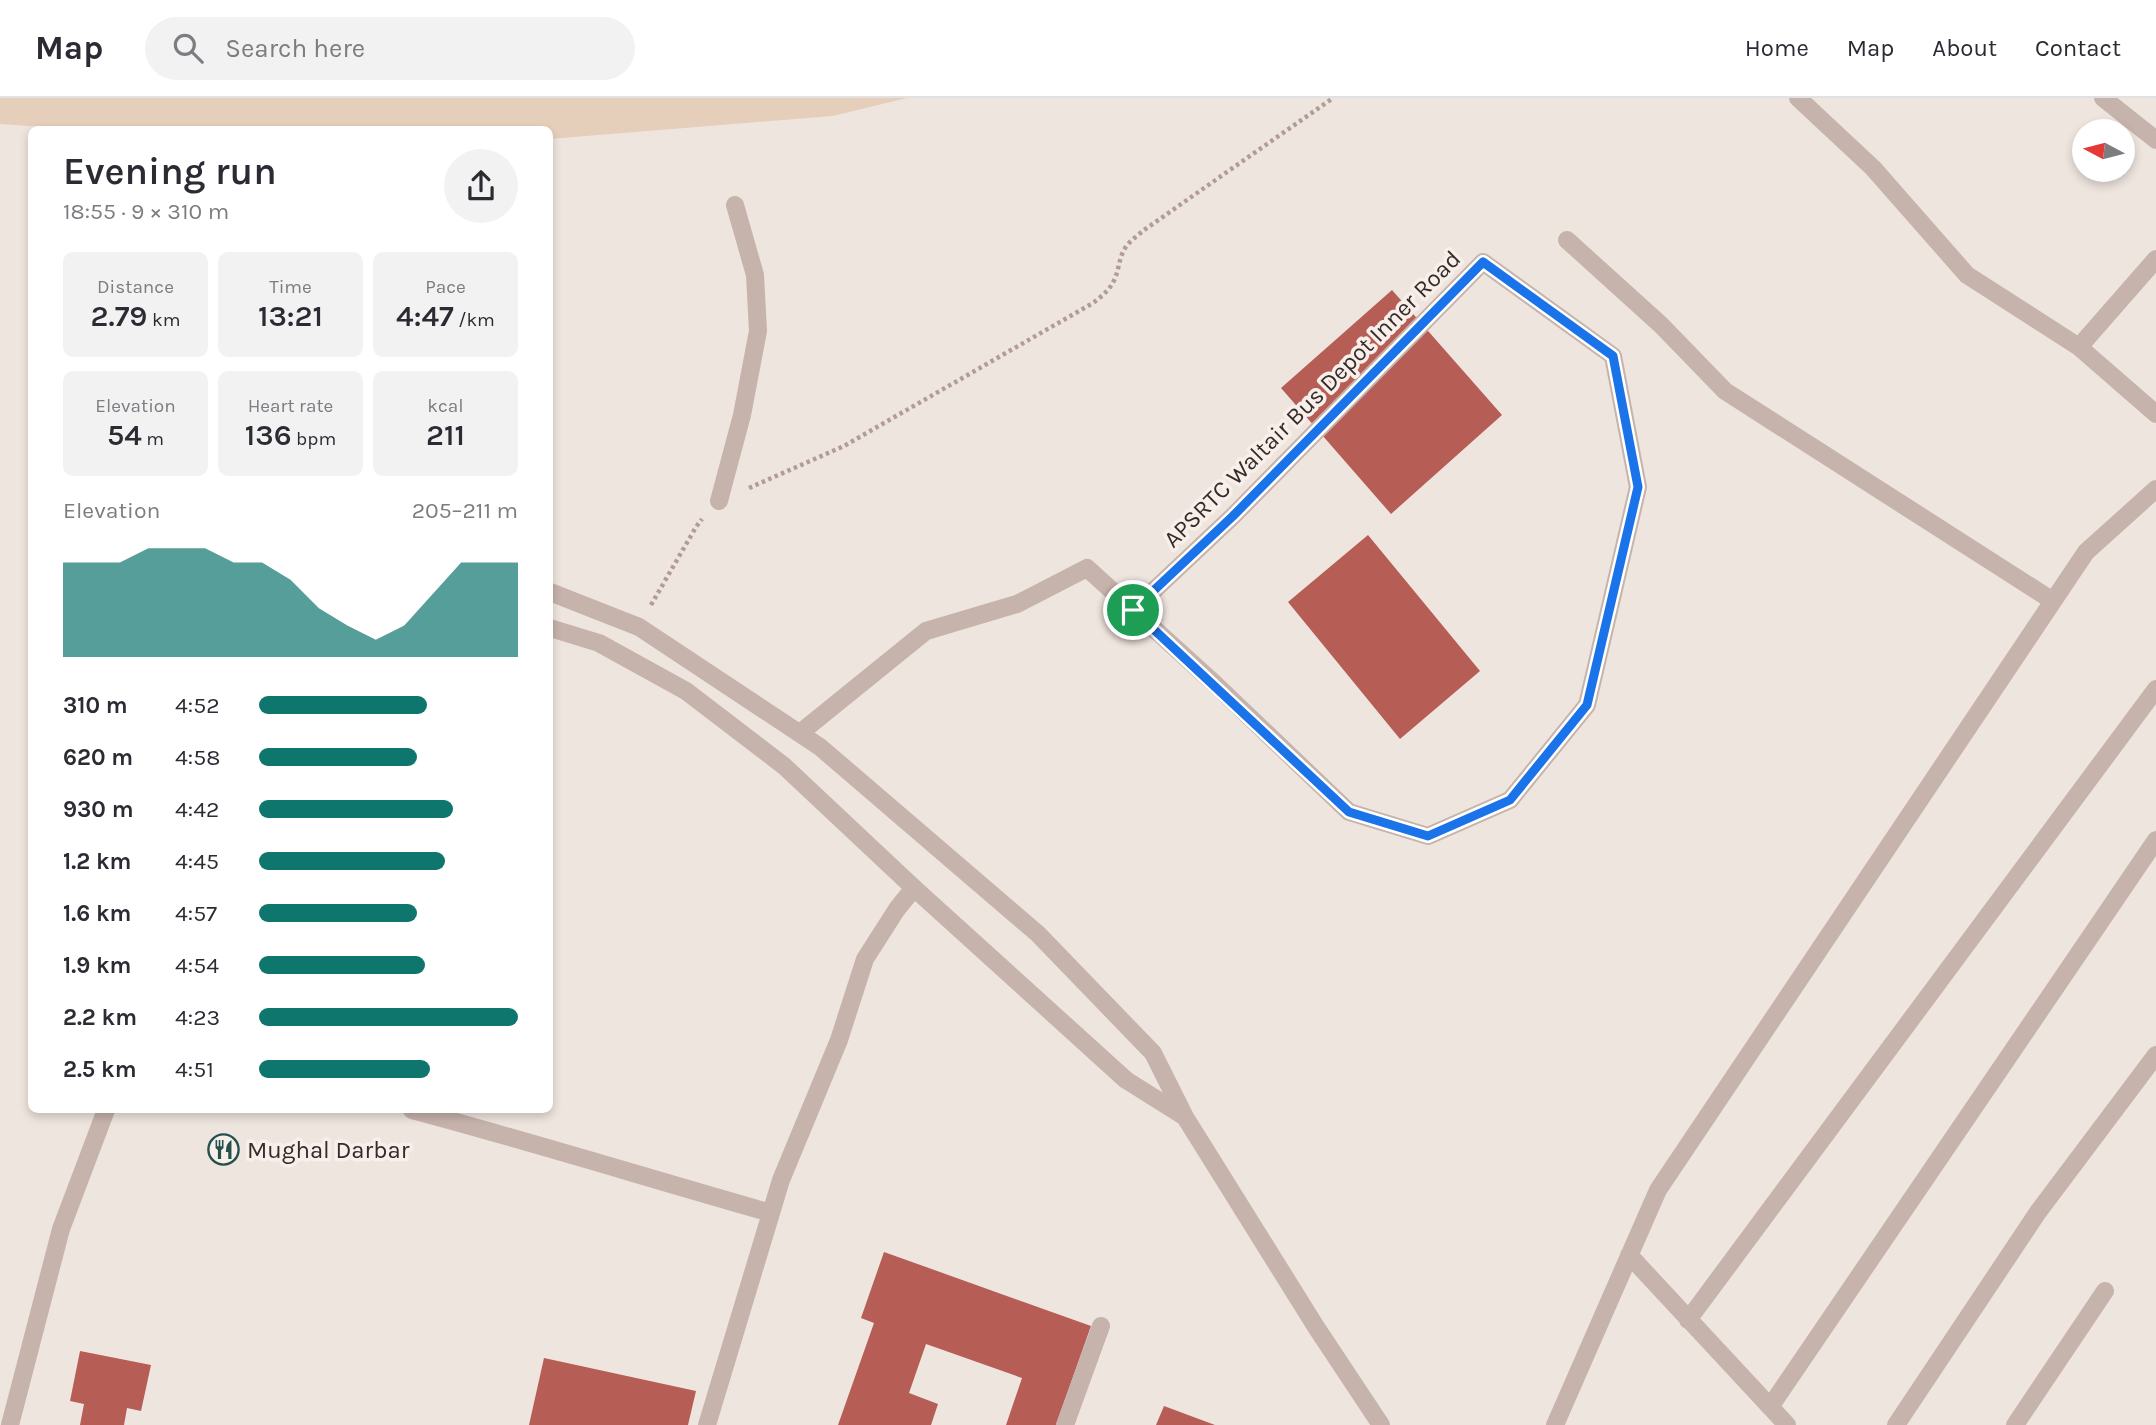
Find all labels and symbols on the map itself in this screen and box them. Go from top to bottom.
north arrow [2072,119,2135,182]
street label: APSRTC Waltair Bus Depot Inner Road [1158,245,1466,553]
pin [1103,580,1163,640]
restaurant icon: Mughal Darbar [207,1133,241,1167]
place label: Mughal Darbar [247,1136,410,1164]

